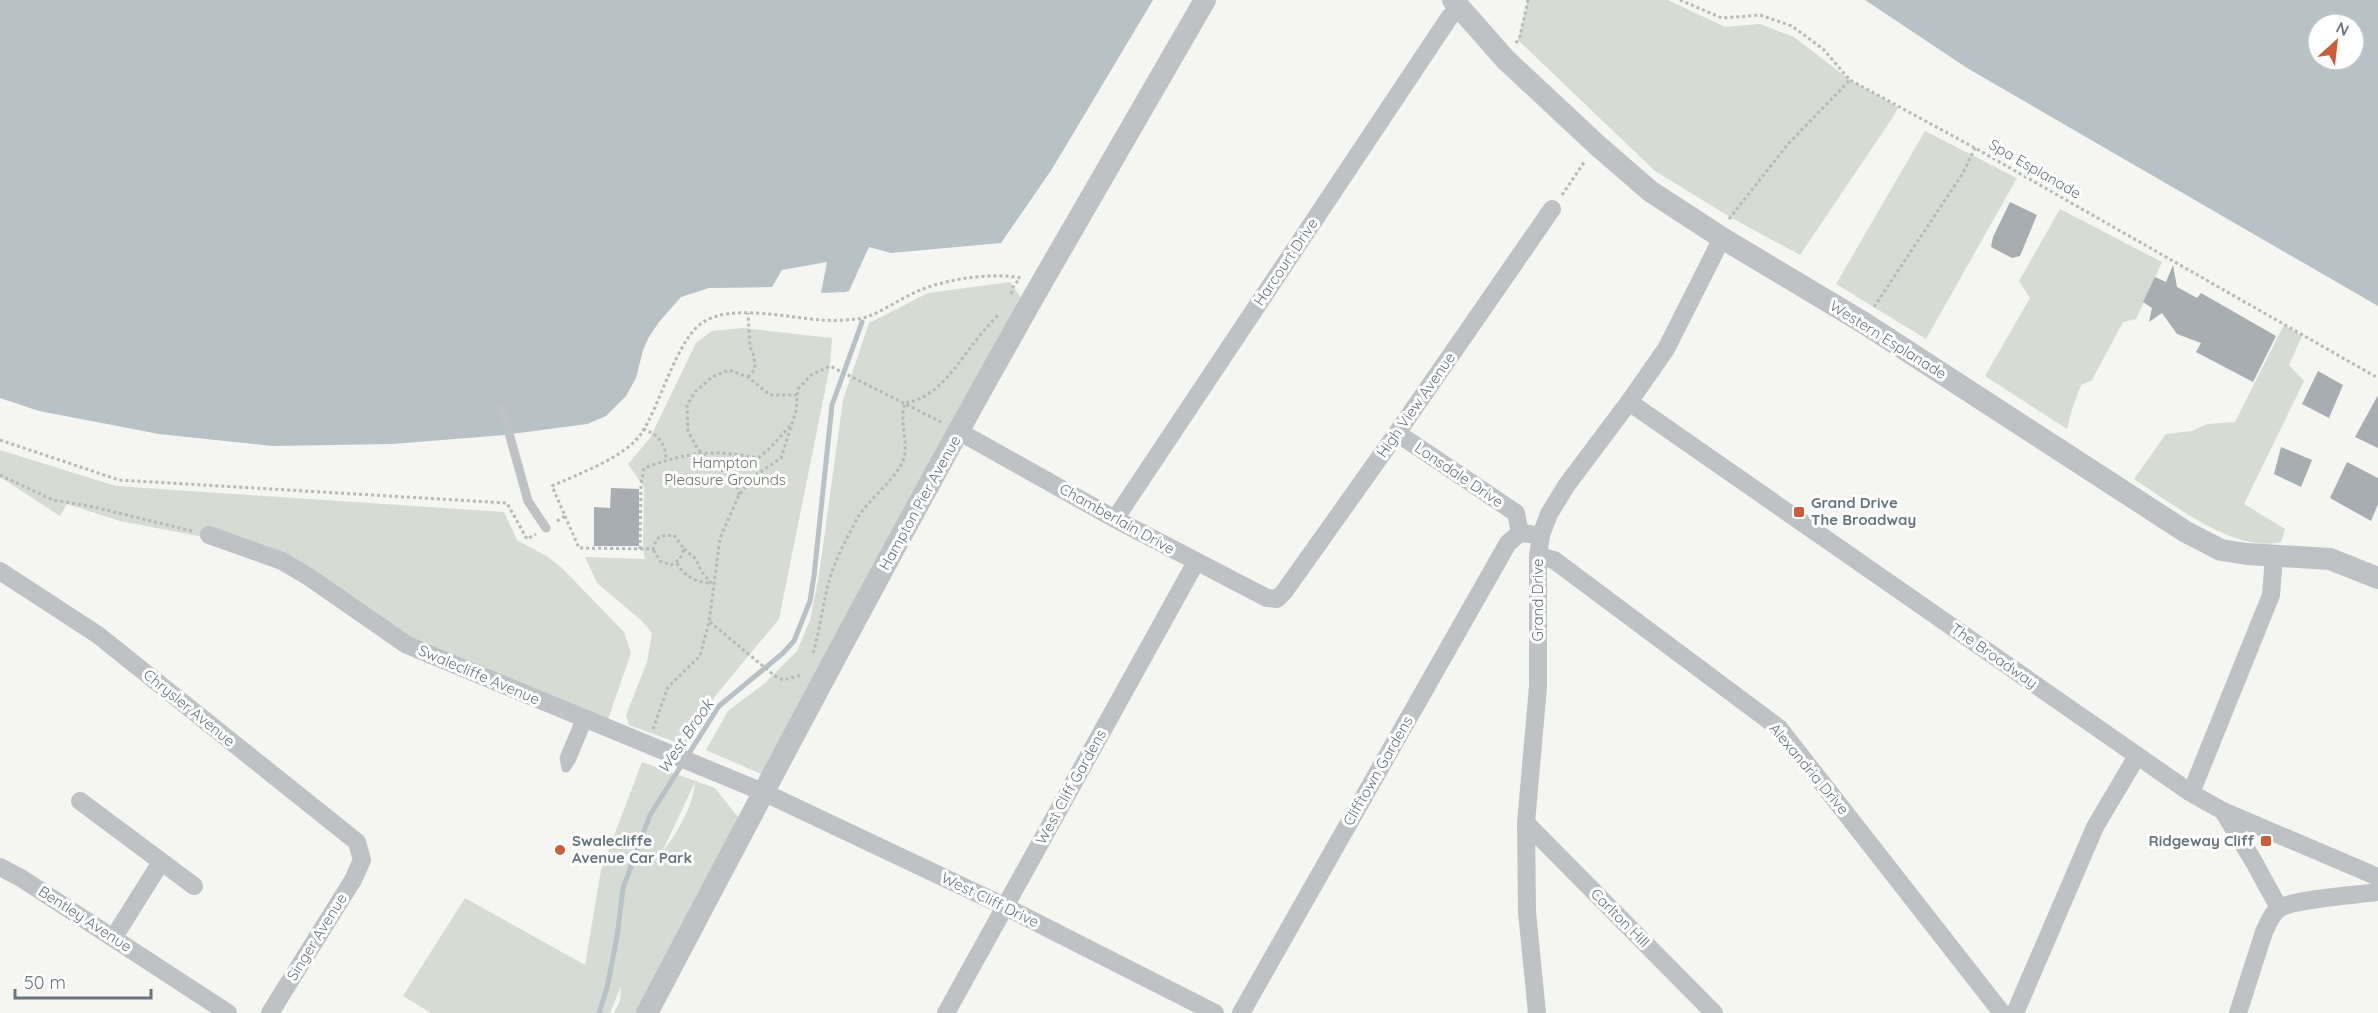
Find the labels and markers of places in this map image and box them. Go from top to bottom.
place label: Grand Drive The Broadway [1811,493,1916,529]
marker: Grand Drive The Broadway [1792,505,1806,519]
place label: Swalecliffe Avenue Car Park [572,831,692,867]
place label: Ridgeway Cliff [2149,831,2255,850]
marker: Ridgeway Cliff [2259,834,2273,848]
marker: Swalecliffe Avenue Car Park [553,843,567,857]

